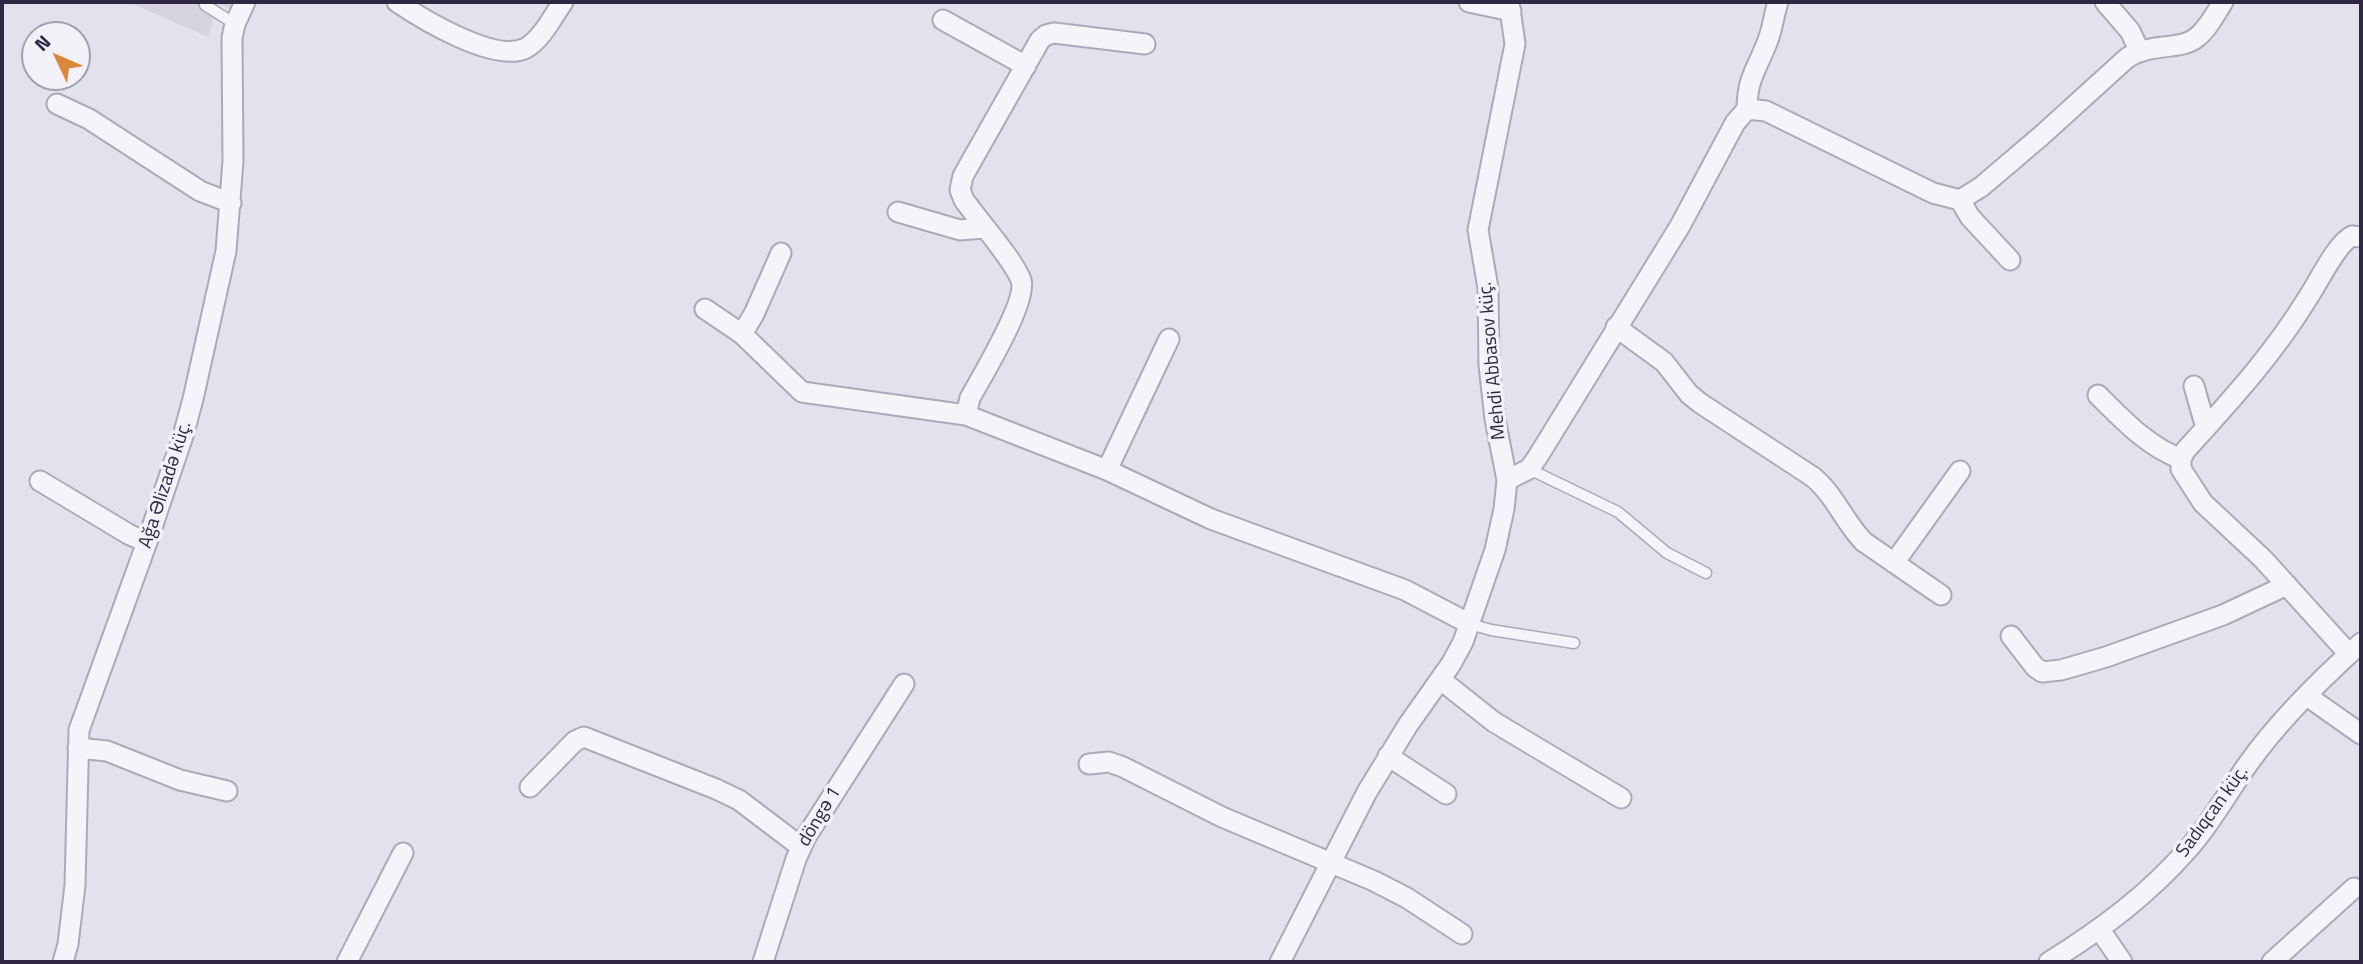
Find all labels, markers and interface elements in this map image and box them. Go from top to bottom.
north arrow [21,21,91,91]
text: N [27,28,57,57]
street label: Mehdi Abbasov küç. [1475,281,1511,441]
street label: Ağa Əlizadə küç. [135,419,197,551]
street label: Sadıqcan küç. [2172,762,2254,862]
street label: döngə 1 [793,783,847,851]

